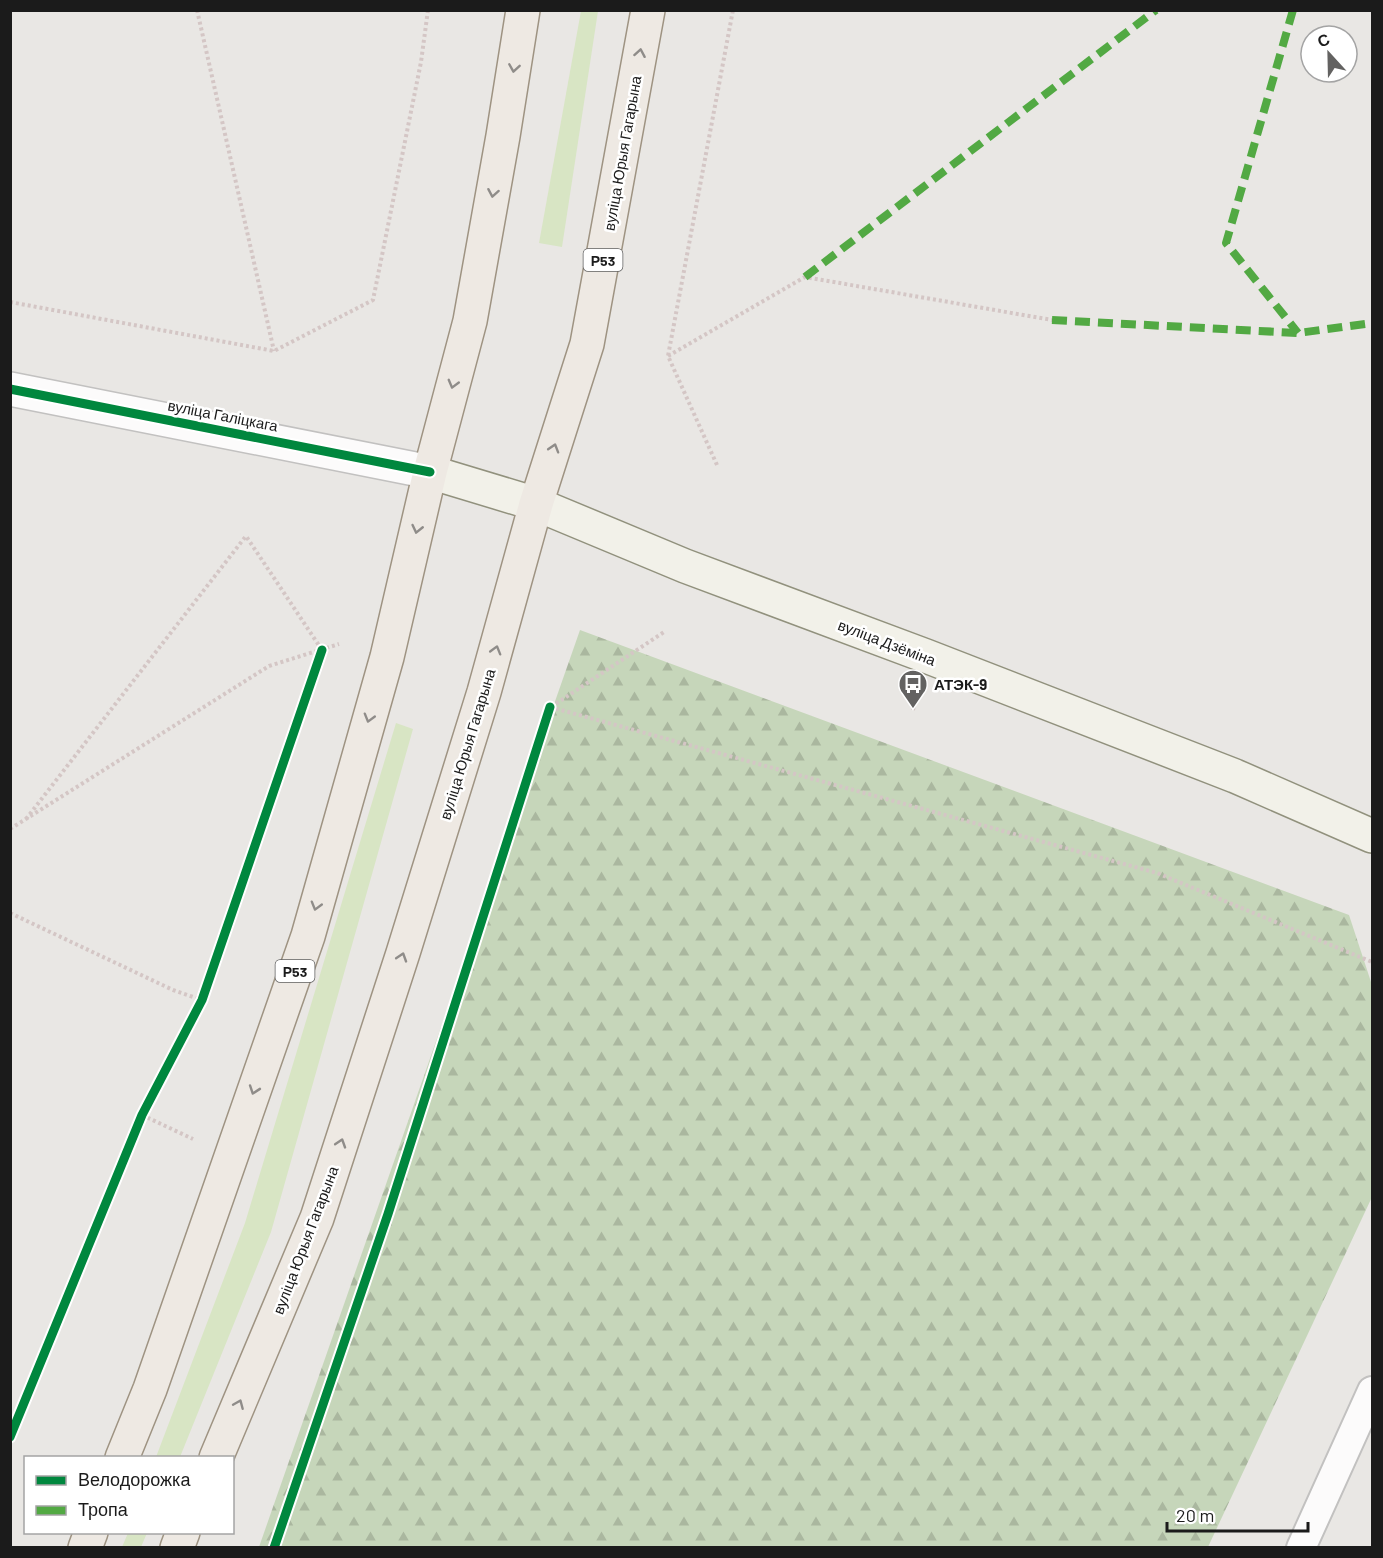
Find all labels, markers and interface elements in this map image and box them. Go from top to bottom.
north arrow [1299,24,1359,84]
text: С [1314,28,1333,51]
one-way arrow [634,49,646,58]
one-way arrow [508,64,520,73]
street label: вуліца Юрыя Гагарына [599,73,645,232]
one-way arrow [487,188,500,198]
road number: Р53 [584,249,622,271]
one-way arrow [448,379,461,389]
street label: вуліца Галіцкага [166,395,280,435]
one-way arrow [547,443,559,454]
one-way arrow [411,524,424,534]
street label: вуліца Дзёміна [836,615,939,669]
one-way arrow [488,645,501,655]
street label: вуліца Юрыя Гагарына [435,666,499,822]
bus stop icon: АТЭК-9 [897,668,929,710]
place label: АТЭК-9 [934,675,987,693]
one-way arrow [364,712,376,723]
one-way arrow [311,900,323,911]
one-way arrow [395,952,407,963]
road number: Р53 [276,960,314,982]
one-way arrow [248,1085,261,1095]
one-way arrow [334,1138,347,1149]
street label: вуліца Юрыя Гагарына [268,1163,342,1317]
one-way arrow [232,1399,244,1410]
legend [24,1456,234,1534]
text: Велодорожка [78,1468,191,1490]
scale bar [1167,1495,1308,1533]
text: Тропа [78,1498,129,1520]
text: 20 m [1176,1504,1214,1526]

